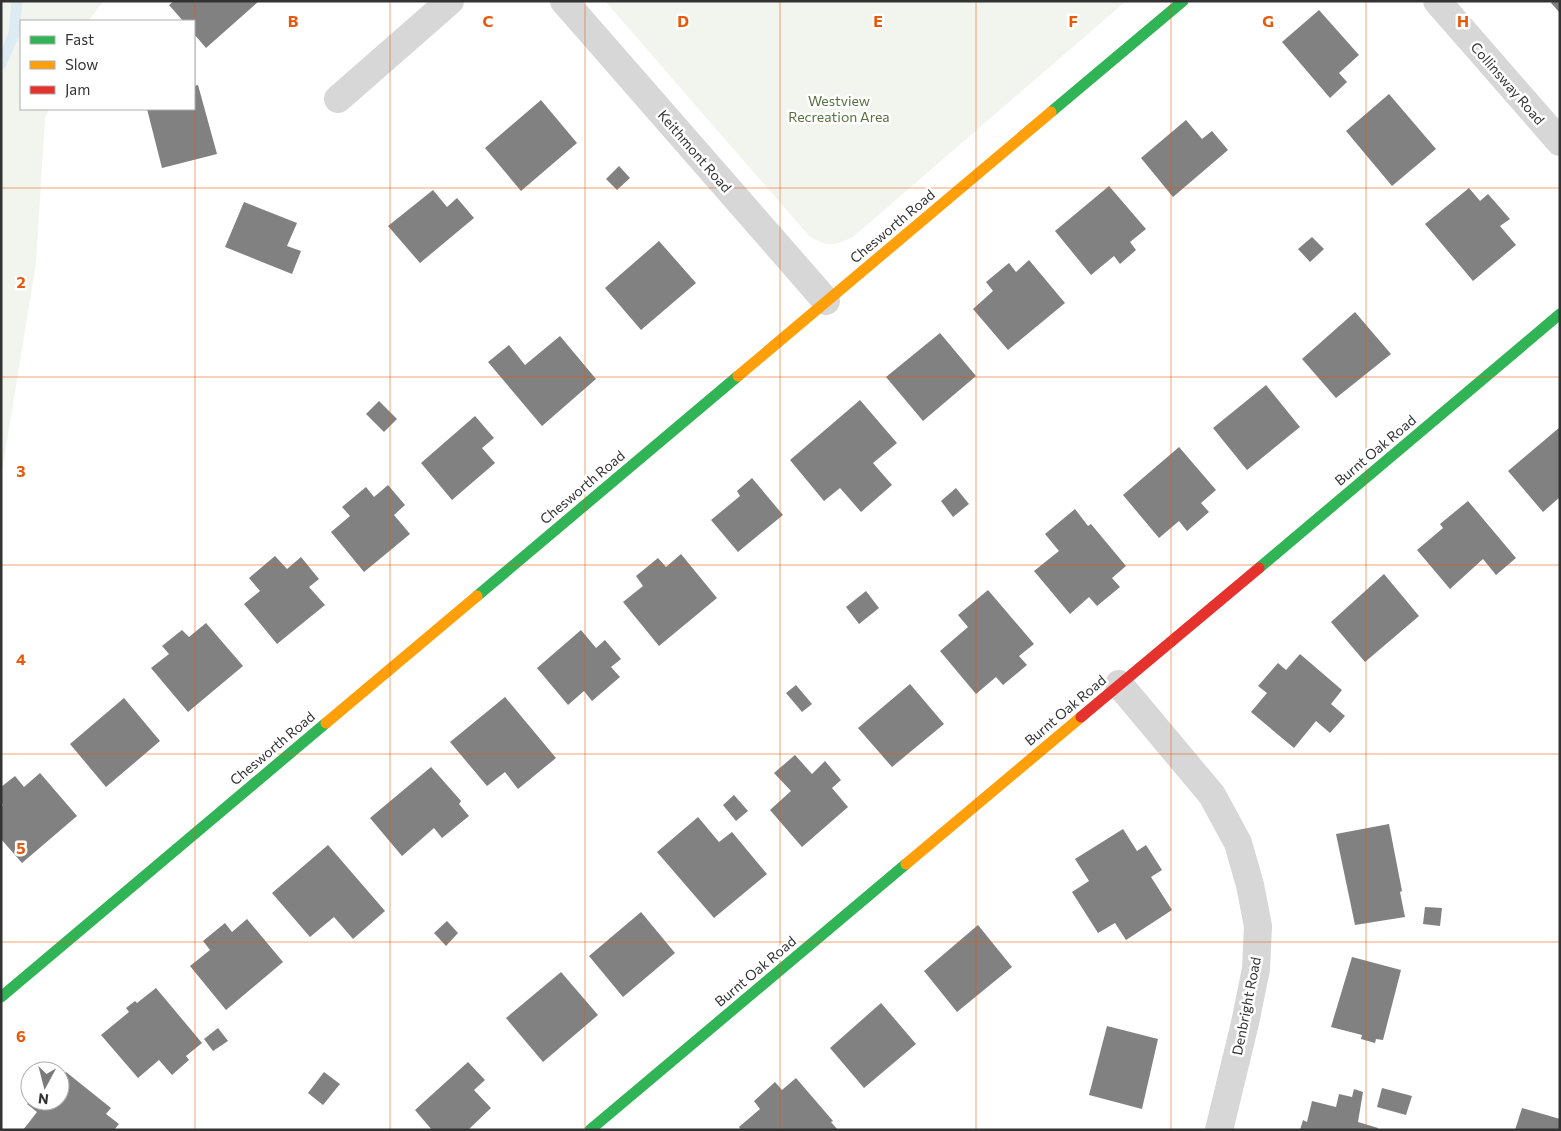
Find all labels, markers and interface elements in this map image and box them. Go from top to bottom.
text: B [288,11,299,30]
text: C [483,11,494,30]
text: D [677,11,689,30]
text: E [873,11,883,30]
text: F [1068,11,1078,30]
text: G [1262,11,1274,30]
text: H [1457,11,1469,30]
legend [20,20,195,110]
text: Fast [65,30,94,48]
street label: Collinsway Road [1468,38,1548,128]
text: Slow [65,55,98,73]
text: Jam [65,80,90,98]
park label: Westview Recreation Area [788,92,890,125]
street label: Keithmont Road [655,106,735,196]
street label: Chesworth Road [846,186,938,266]
text: 2 [16,272,26,291]
street label: Burnt Oak Road [1331,411,1419,489]
street label: Chesworth Road [536,447,628,527]
text: 3 [16,461,26,480]
text: 4 [16,649,26,668]
street label: Burnt Oak Road [1021,671,1109,749]
street label: Chesworth Road [226,708,318,788]
text: 5 [16,838,26,857]
street label: Burnt Oak Road [711,932,799,1010]
street label: Denbright Road [1228,955,1264,1057]
text: 6 [16,1026,26,1045]
north arrow [20,1061,70,1111]
text: N [37,1090,50,1108]

